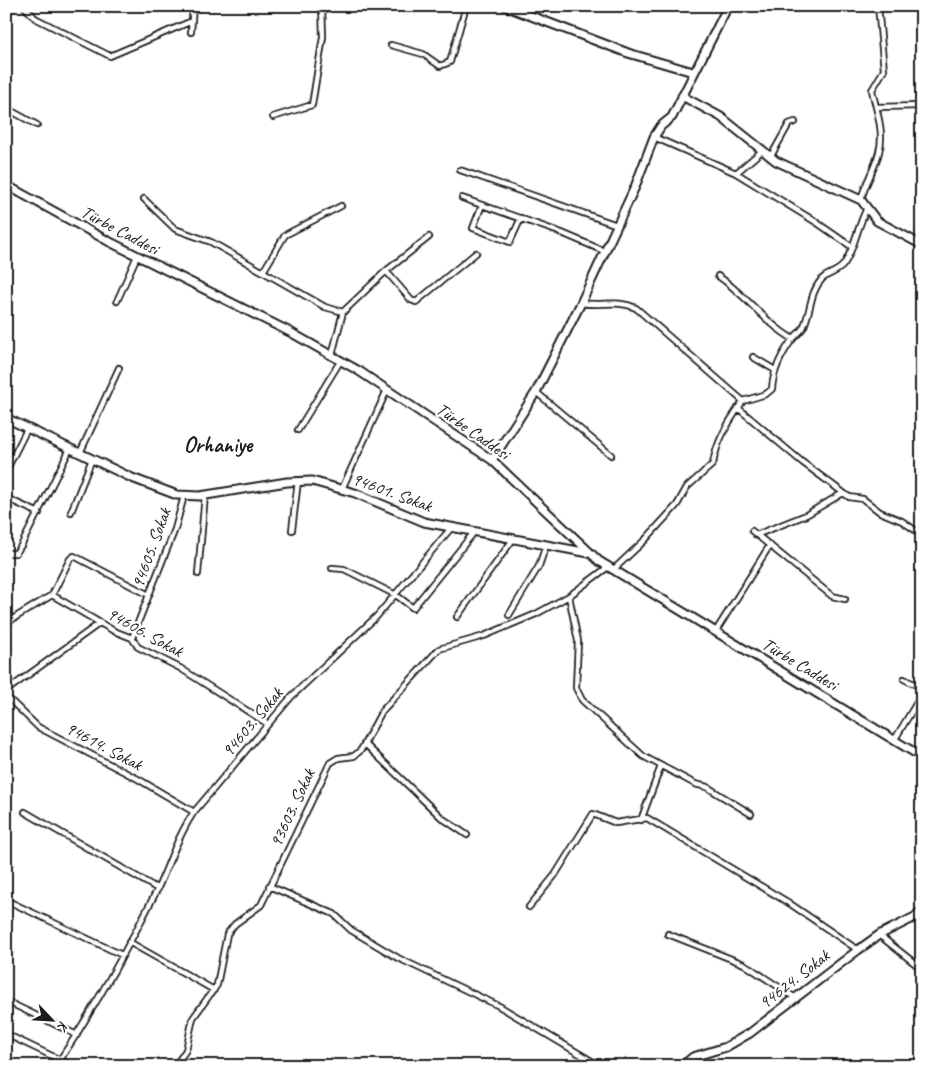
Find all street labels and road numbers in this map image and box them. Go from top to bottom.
street label: Türbe Caddesi [77,200,165,261]
street label: Türbe Caddesi [432,398,516,466]
street label: 94601. Sokak [349,467,436,517]
street label: 94605. Sokak [126,504,176,591]
street label: 94606. Sokak [103,602,188,663]
street label: Türbe Caddesi [758,633,844,697]
street label: 94603. Sokak [217,682,288,761]
street label: 94614. Sokak [62,717,147,776]
street label: 93603. Sokak [264,764,320,851]
street label: 94624. Sokak [754,944,835,1013]

